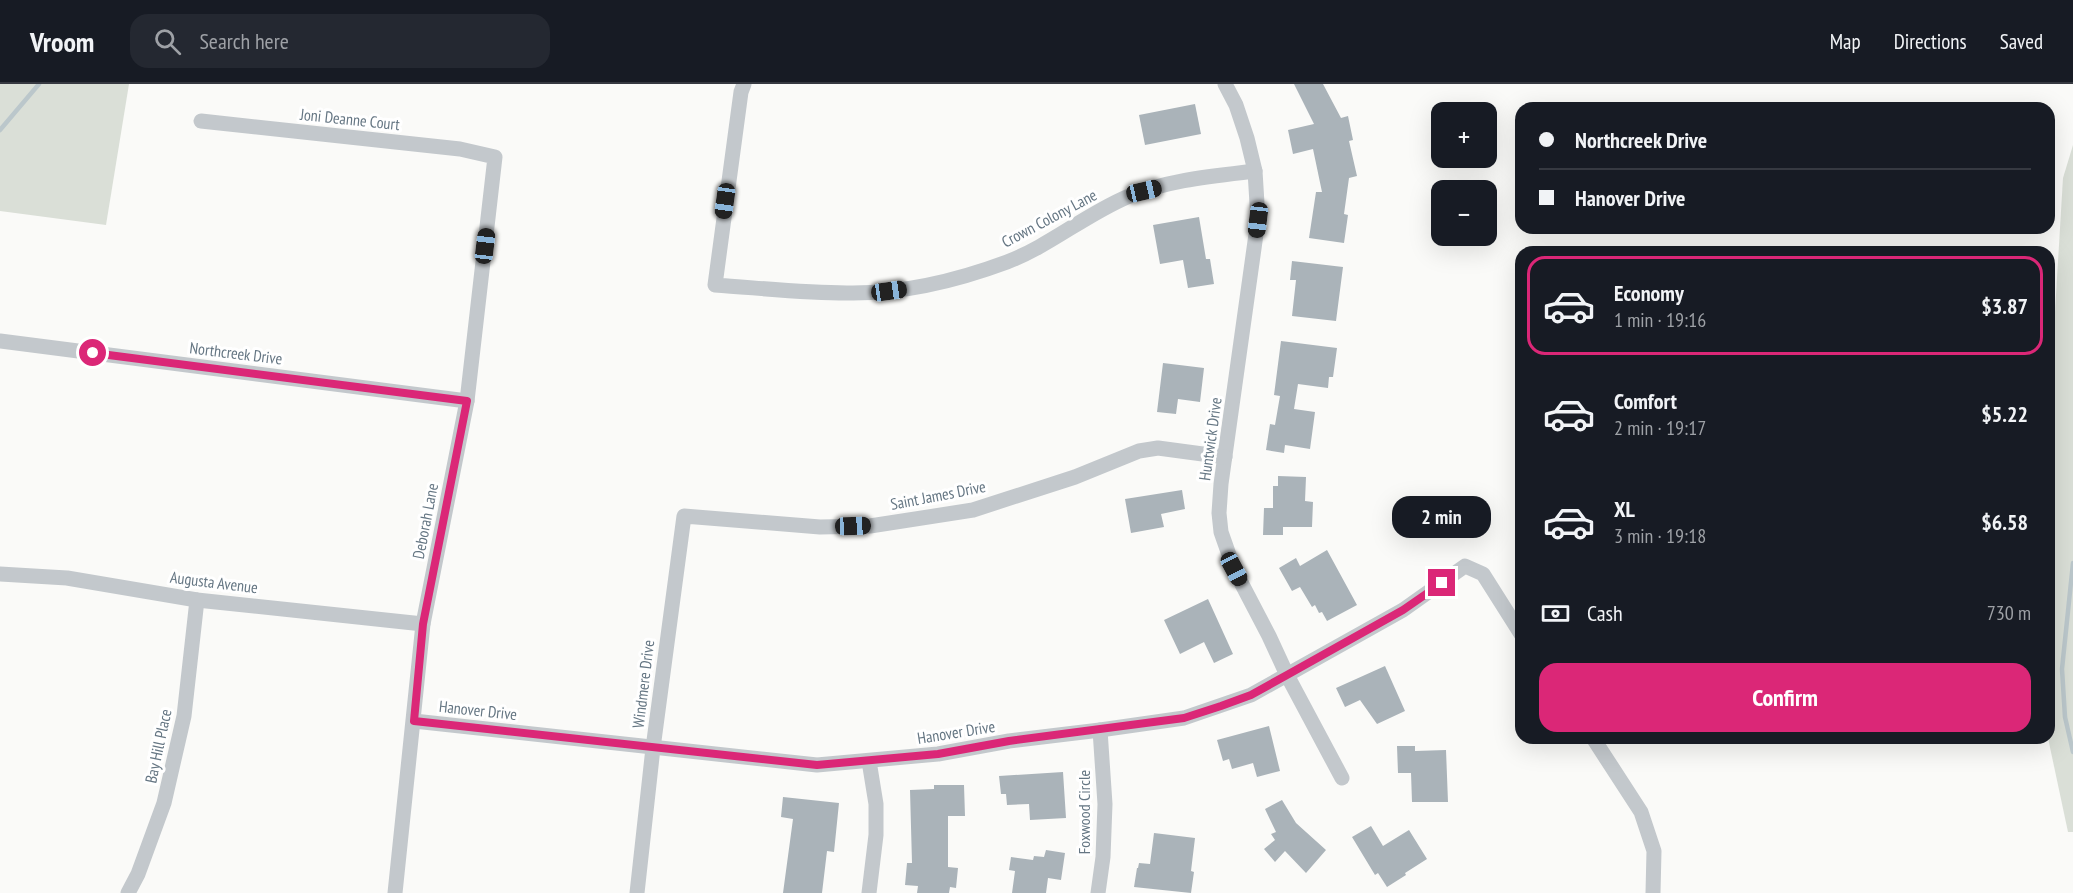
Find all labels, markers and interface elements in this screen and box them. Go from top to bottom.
search box [130,14,550,68]
text: Vroom [30,23,94,60]
icon: search [151,25,184,58]
text: Search here [199,27,289,55]
text: Map [1830,28,1861,55]
text: Directions [1894,28,1967,55]
text: Saved [2000,28,2043,55]
map controls [1431,102,1497,246]
button: + [1431,102,1497,168]
street label: Joni Deanne Court [298,104,401,134]
text: Northcreek Drive [1575,126,1707,154]
car [1124,178,1164,204]
button: − [1431,180,1497,246]
car [714,182,736,220]
text: Hanover Drive [1575,184,1686,212]
street label: Crown Colony Lane [998,185,1100,251]
car [1247,201,1269,239]
car [474,227,496,265]
icon: car [1542,279,1596,333]
text: Economy [1614,279,1684,307]
car [870,280,908,302]
text: $3.87 [1981,292,2028,320]
text: 1 min · 19:16 [1614,307,1706,333]
street label: Northcreek Drive [189,337,283,369]
route start [79,339,106,366]
icon: car [1542,387,1596,441]
text: Comfort [1614,387,1677,415]
street label: Huntwick Drive [1194,396,1226,482]
text: $5.22 [1981,400,2028,428]
text: 2 min · 19:17 [1614,415,1706,441]
street label: Saint James Drive [889,476,987,514]
street label: Deborah Lane [408,482,442,560]
icon: car [1542,495,1596,549]
text: XL [1614,495,1635,523]
callout: 2 min [1392,496,1492,538]
text: 2 min [1421,504,1462,530]
text: $6.58 [1981,508,2028,536]
car [835,516,871,536]
text: 3 min · 19:18 [1614,523,1706,549]
car [1218,549,1250,589]
street label: Augusta Avenue [169,567,259,597]
route end [1428,569,1455,596]
icon: cash [1539,597,1572,630]
text: Cash [1587,599,1623,627]
text: 730 m [1987,600,2031,626]
street label: Windmere Drive [628,639,658,729]
button: Confirm [1539,663,2031,732]
street label: Hanover Drive [438,696,518,724]
street label: Bay Hill Place [140,707,176,785]
street label: Hanover Drive [916,716,996,748]
street label: Foxwood Circle [1074,770,1094,854]

